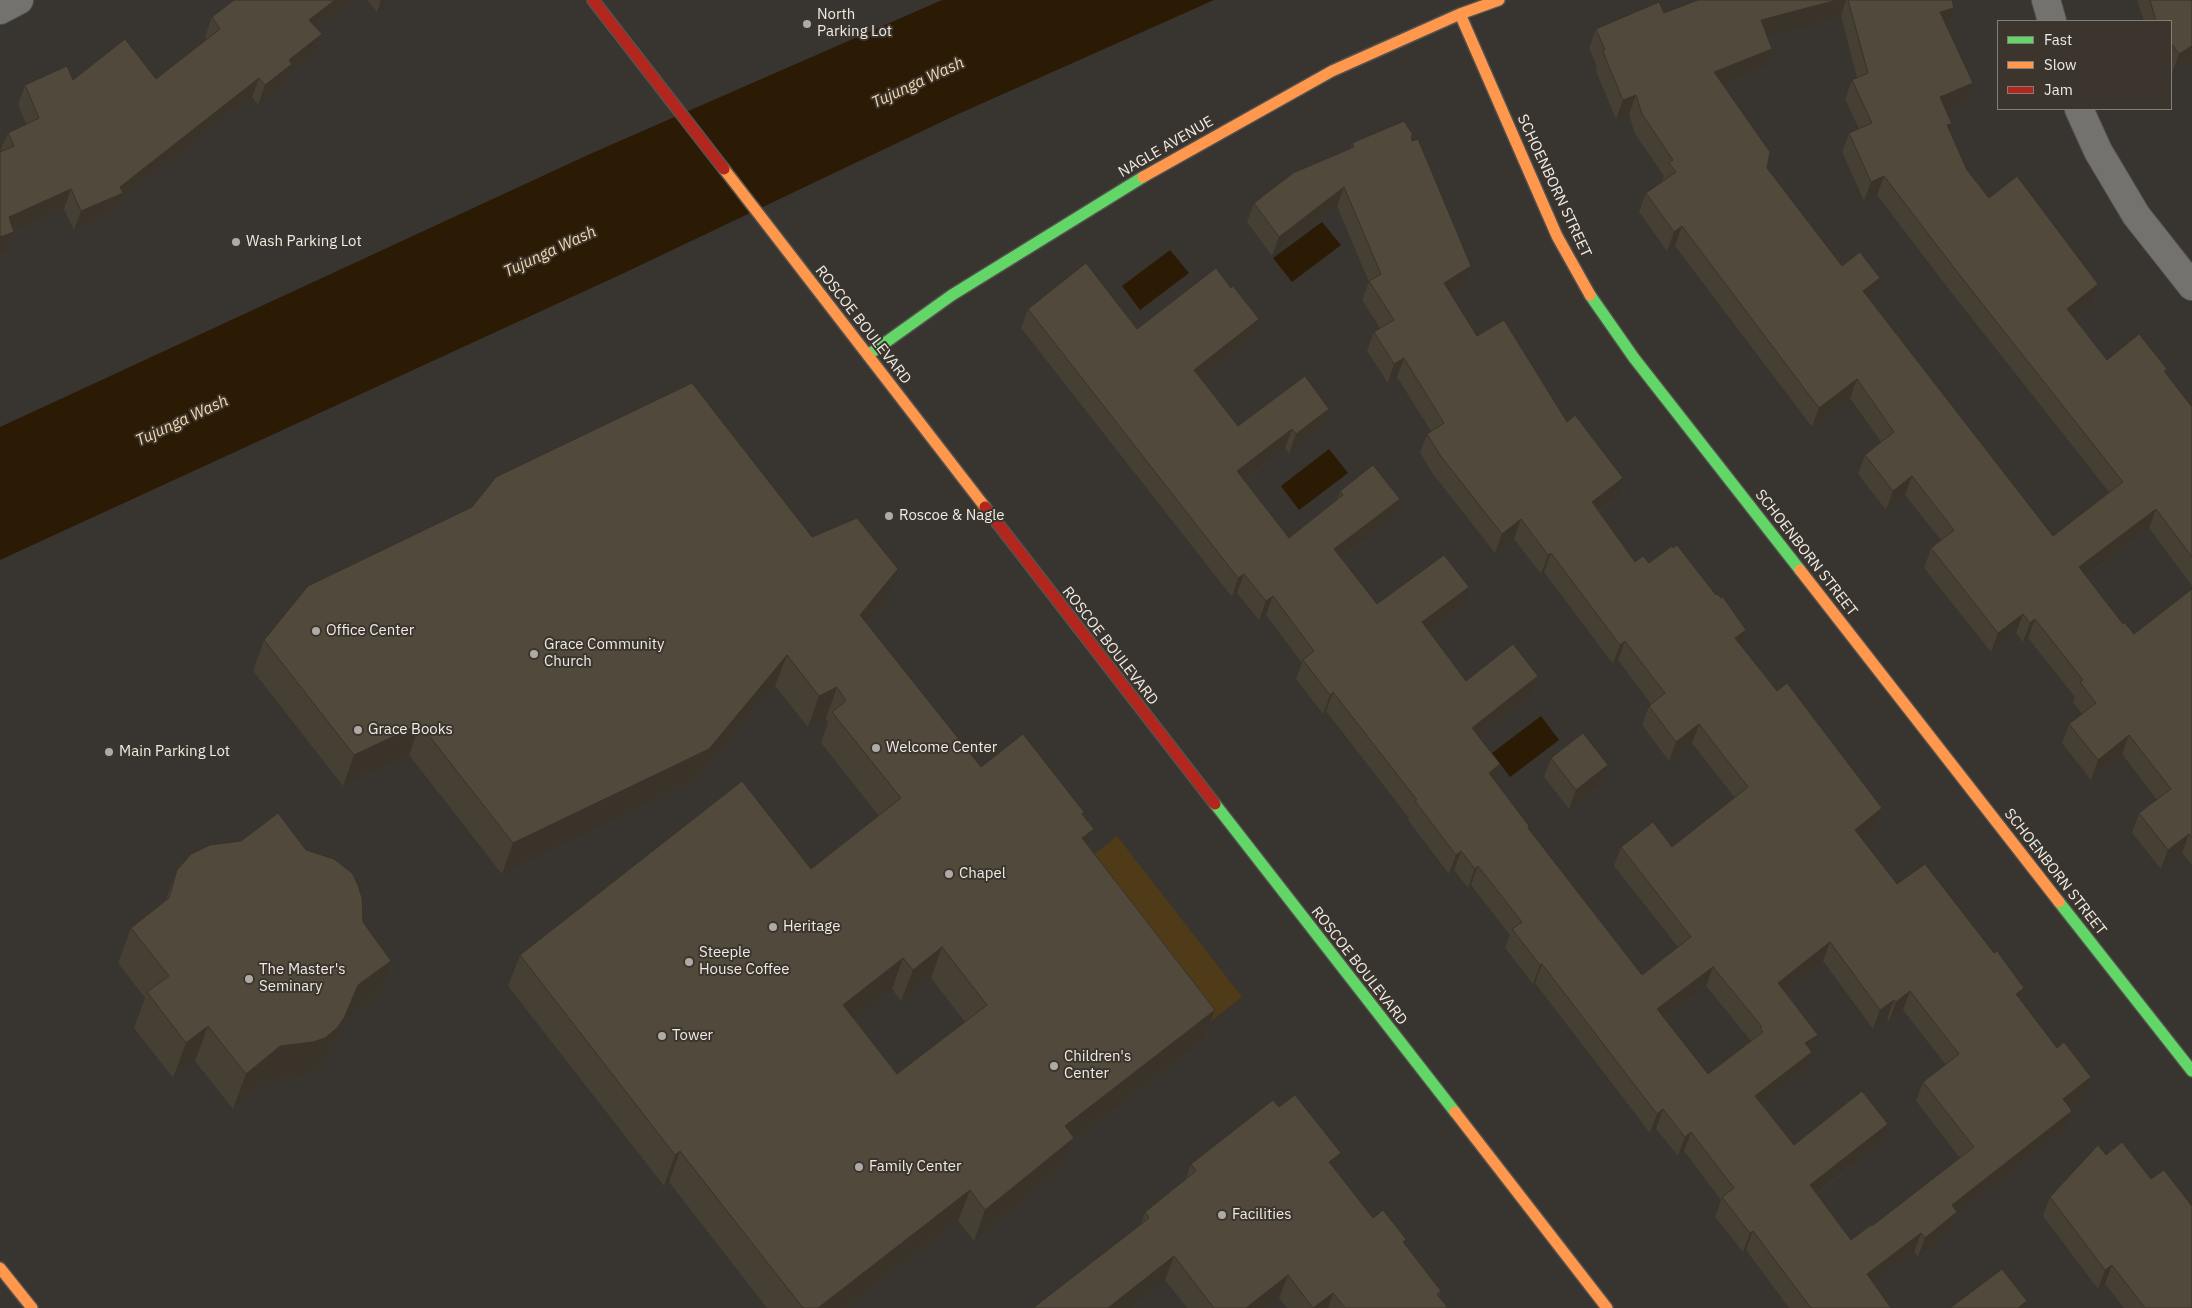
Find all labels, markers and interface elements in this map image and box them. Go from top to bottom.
place label: North Parking Lot [817,6,892,41]
marker: North Parking Lot [801,18,813,30]
legend [1997,20,2172,110]
text: Fast [2044,30,2072,49]
water label: Tujunga Wash [869,53,967,113]
text: Slow [2044,55,2077,74]
text: Jam [2044,80,2073,99]
street label: SCHOENBORN STREET [1513,112,1595,260]
street label: NAGLE AVENUE [1115,113,1217,181]
water label: Tujunga Wash [501,222,599,282]
place label: Wash Parking Lot [246,233,362,251]
marker: Wash Parking Lot [230,236,242,248]
street label: ROSCOE BOULEVARD [811,262,915,388]
water label: Tujunga Wash [133,391,231,451]
street label: SCHOENBORN STREET [1751,486,1861,620]
place label: Roscoe & Nagle [899,507,1005,525]
marker: Roscoe & Nagle [883,510,895,522]
street label: ROSCOE BOULEVARD [1058,583,1162,709]
place label: Office Center [326,622,414,640]
marker: Office Center [310,625,322,637]
place label: Grace Community Church [544,636,665,671]
marker: Grace Community Church [528,648,540,660]
place label: Grace Books [368,721,453,739]
marker: Grace Books [352,724,364,736]
place label: Welcome Center [886,739,997,757]
marker: Welcome Center [870,742,882,754]
place label: Main Parking Lot [119,743,230,761]
marker: Main Parking Lot [103,746,115,758]
street label: SCHOENBORN STREET [2000,805,2110,939]
place label: Chapel [959,865,1006,883]
marker: Chapel [943,868,955,880]
street label: ROSCOE BOULEVARD [1307,903,1411,1029]
place label: Heritage [783,918,840,936]
marker: Heritage [767,921,779,933]
place label: Steeple House Coffee [699,944,789,979]
marker: Steeple House Coffee [683,956,695,968]
place label: The Master's Seminary [259,961,346,996]
marker: The Master's Seminary [243,973,255,985]
place label: Tower [672,1027,713,1045]
marker: Tower [656,1030,668,1042]
place label: Children's Center [1064,1048,1131,1083]
marker: Children's Center [1048,1060,1060,1072]
place label: Family Center [869,1158,962,1176]
marker: Family Center [853,1161,865,1173]
place label: Facilities [1232,1206,1291,1224]
marker: Facilities [1216,1209,1228,1221]

